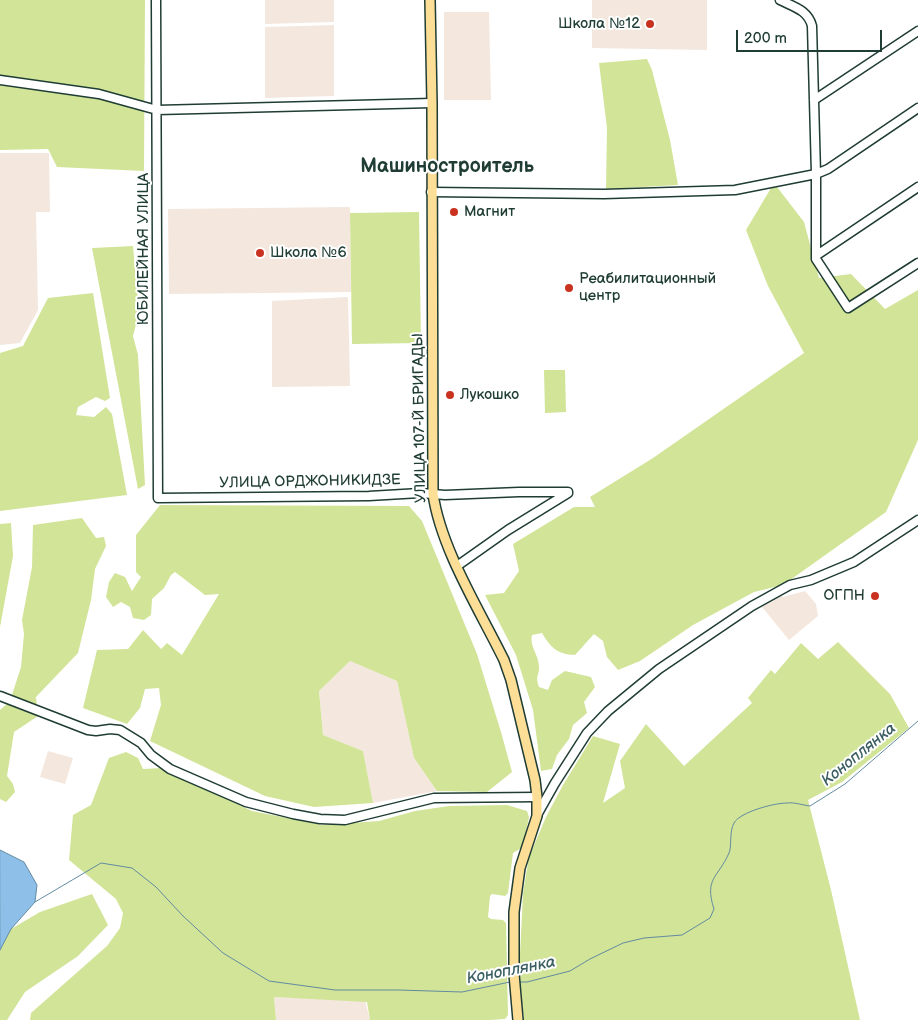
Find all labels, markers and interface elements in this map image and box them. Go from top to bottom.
place label: Школа №12 [558,15,640,33]
marker: Школа №12 [644,18,656,30]
scale bar [738,20,884,52]
text: 200 m [744,29,787,48]
district label: Машиностроитель [360,155,534,179]
street label: ЮБИЛЕЙНАЯ УЛИЦА [135,173,153,325]
place label: Магнит [464,203,515,221]
marker: Магнит [448,206,460,218]
place label: Школа №6 [270,244,347,262]
marker: Школа №6 [254,247,266,259]
place label: Реабилитационный центр [579,270,716,305]
marker: Реабилитационный центр [563,282,575,294]
street label: УЛИЦА 107-Й БРИГАДЫ [410,333,430,503]
place label: Лукошко [460,386,519,404]
marker: Лукошко [444,389,456,401]
street label: УЛИЦА ОРДЖОНИКИДЗЕ [219,471,401,493]
place label: ОГПН [824,587,865,605]
marker: ОГПН [869,590,881,602]
water label: Коноплянка [818,719,900,791]
water label: Коноплянка [465,953,557,989]

